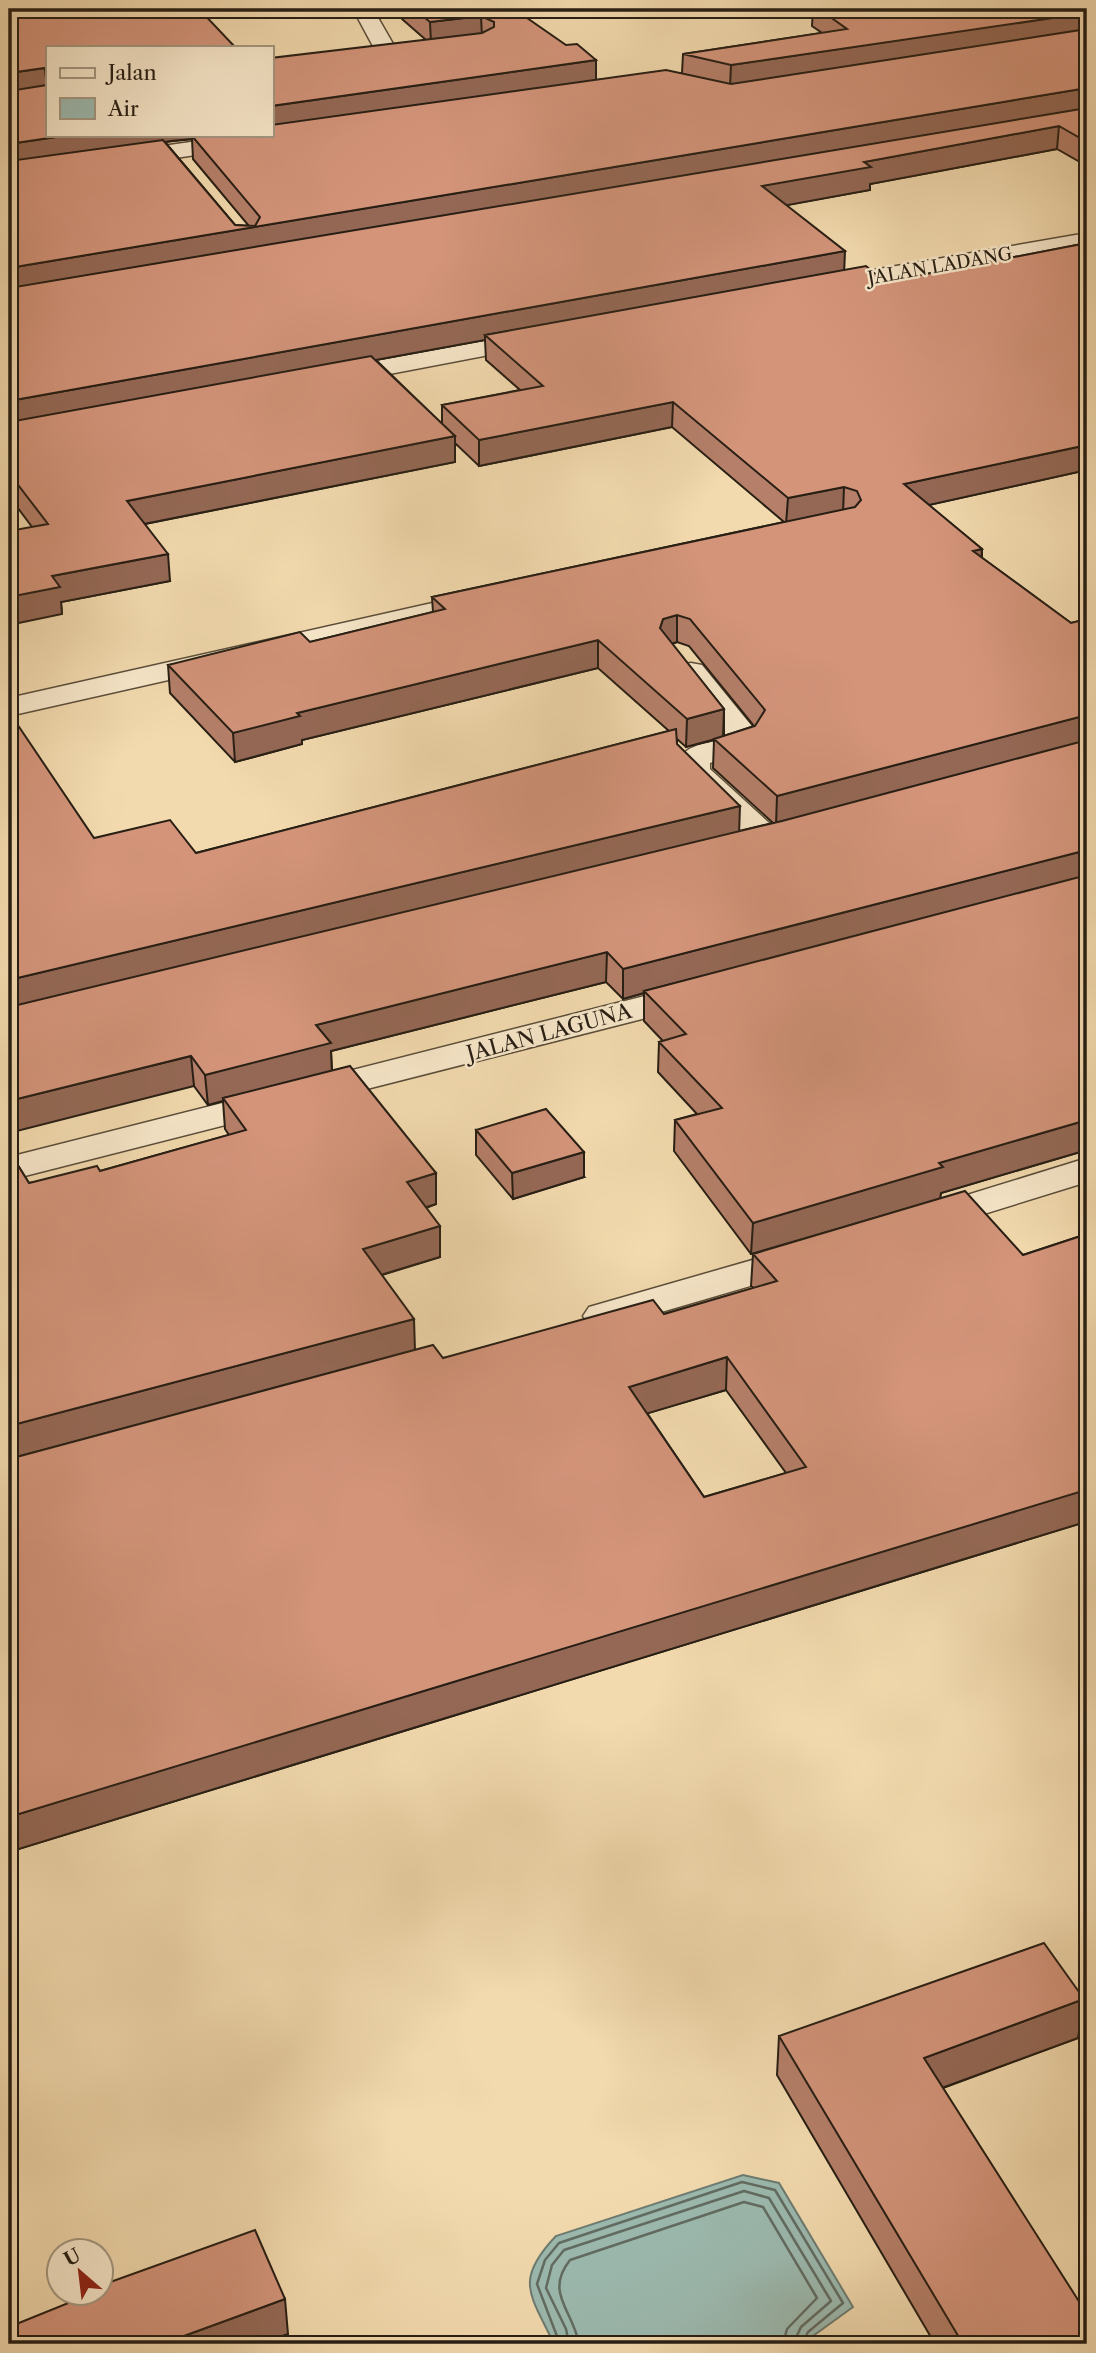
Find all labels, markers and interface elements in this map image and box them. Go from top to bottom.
legend [46,46,273,136]
text: Jalan [105,60,157,85]
text: Air [107,96,139,121]
street label: JALAN LADANG [863,242,1014,290]
street label: JALAN LAGUNA [461,998,635,1067]
north arrow [46,2238,116,2308]
text: U [60,2243,85,2271]

